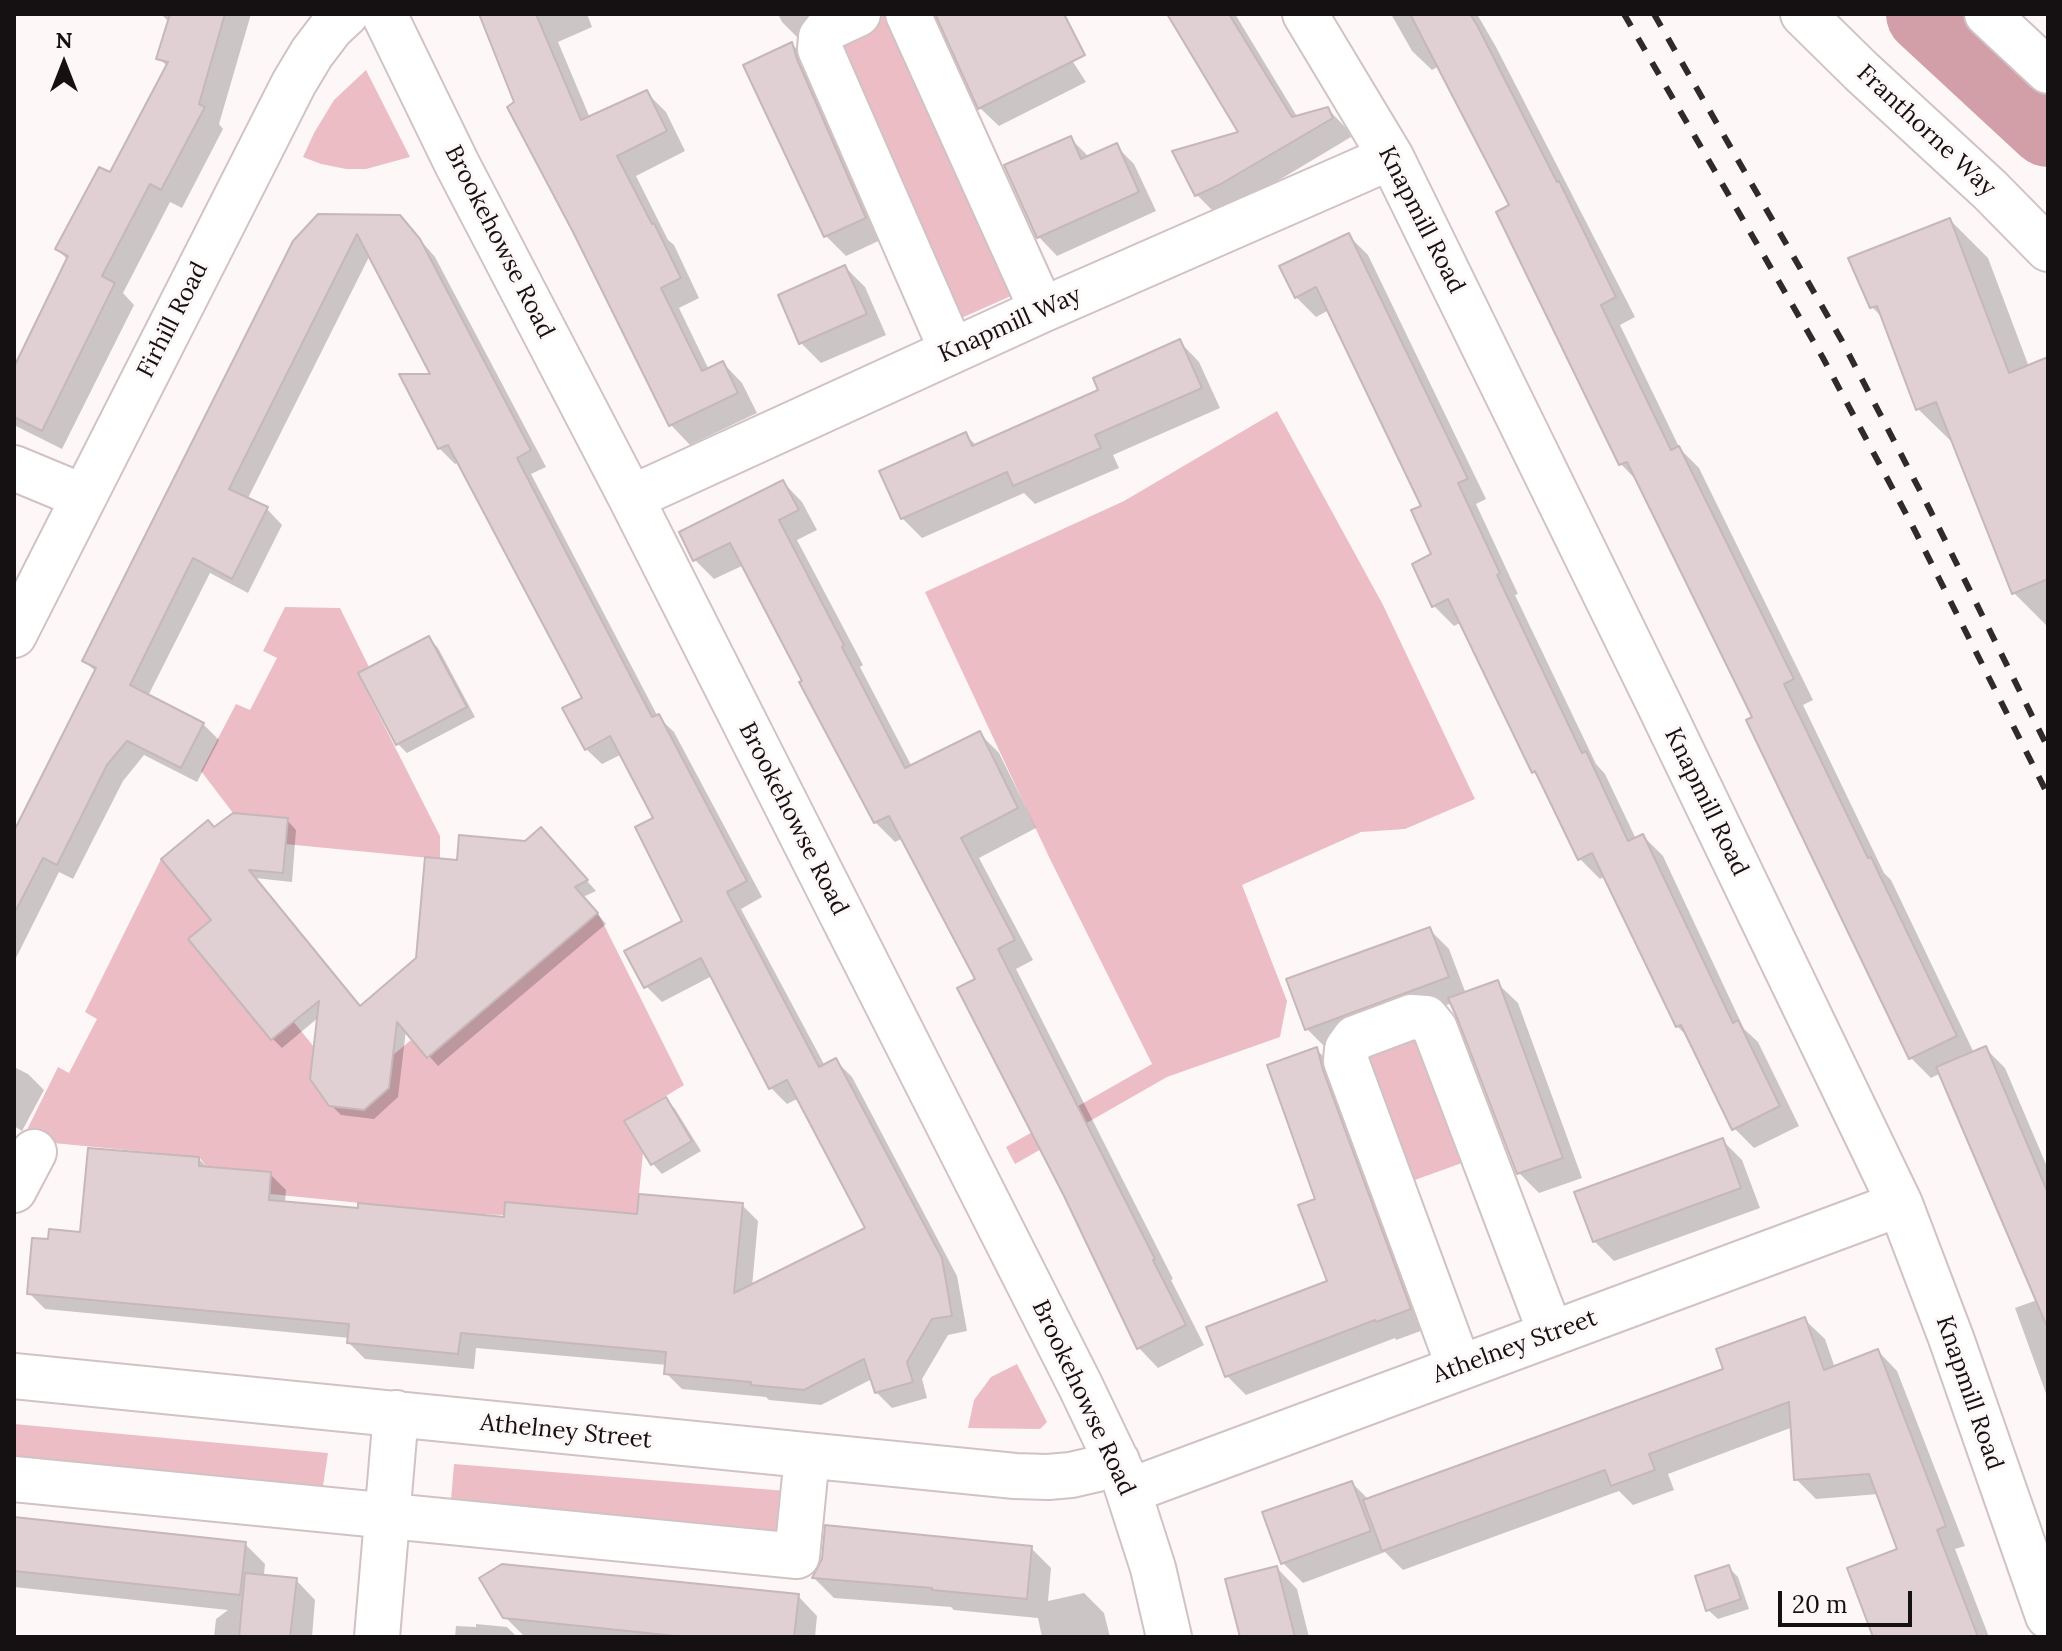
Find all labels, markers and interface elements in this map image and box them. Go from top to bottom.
north arrow [24,24,104,104]
text: N [55,26,73,54]
street label: Franthorne Way [1850,59,2002,203]
street label: Brookehowse Road [438,141,560,343]
street label: Knapmill Road [1372,142,1470,298]
street label: Firhill Road [132,257,214,383]
street label: Knapmill Way [934,281,1086,369]
street label: Brookehowse Road [732,718,854,920]
street label: Knapmill Road [1658,723,1754,881]
street label: Brookehowse Road [1025,1296,1141,1500]
street label: Athelney Street [1429,1304,1601,1390]
street label: Knapmill Road [1929,1312,2009,1474]
street label: Athelney Street [479,1409,653,1455]
scale bar [1782,1575,1916,1625]
text: 20 m [1792,1589,1848,1620]

